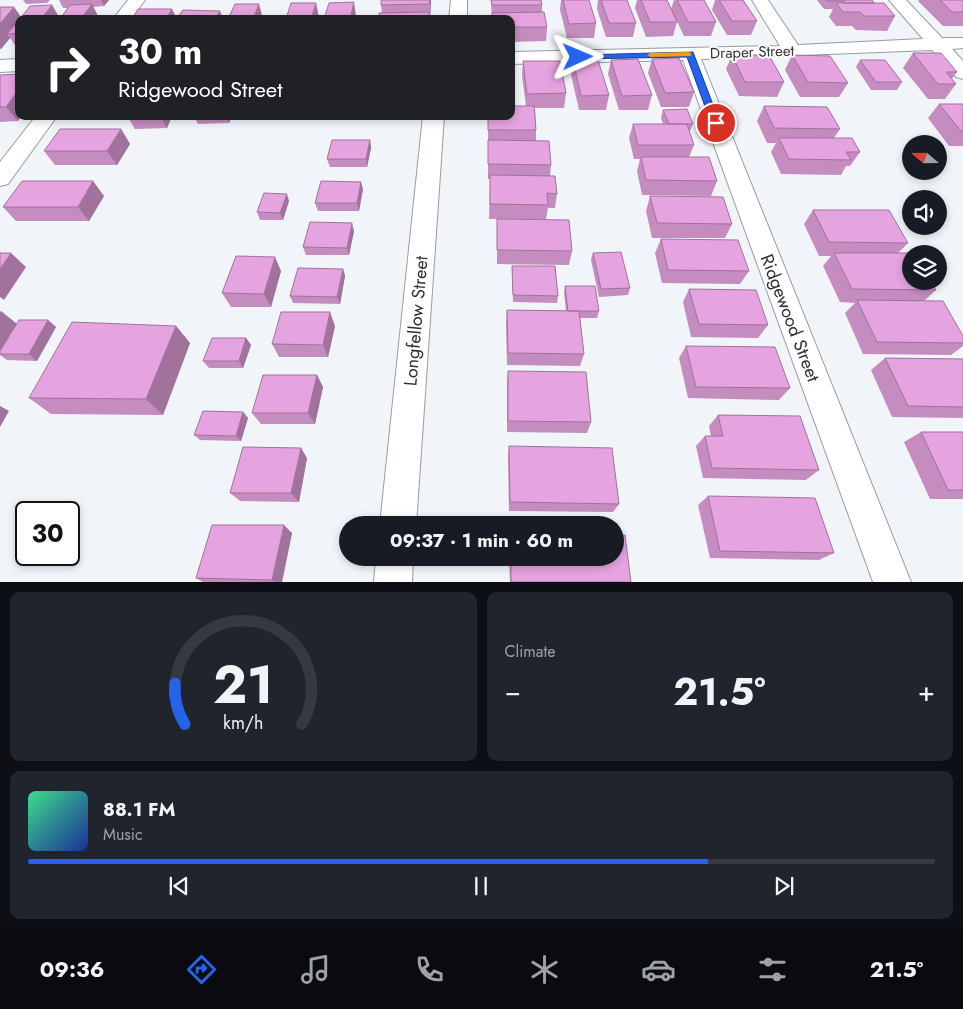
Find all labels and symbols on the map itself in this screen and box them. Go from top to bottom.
position arrow [551,30,603,82]
street label: Draper Street [710,40,795,64]
pin [695,102,737,144]
north arrow [902,135,948,180]
street label: Ridgewood Street [754,251,826,386]
street label: Longfellow Street [397,254,435,387]
speed limit sign: 30 [15,501,80,566]

